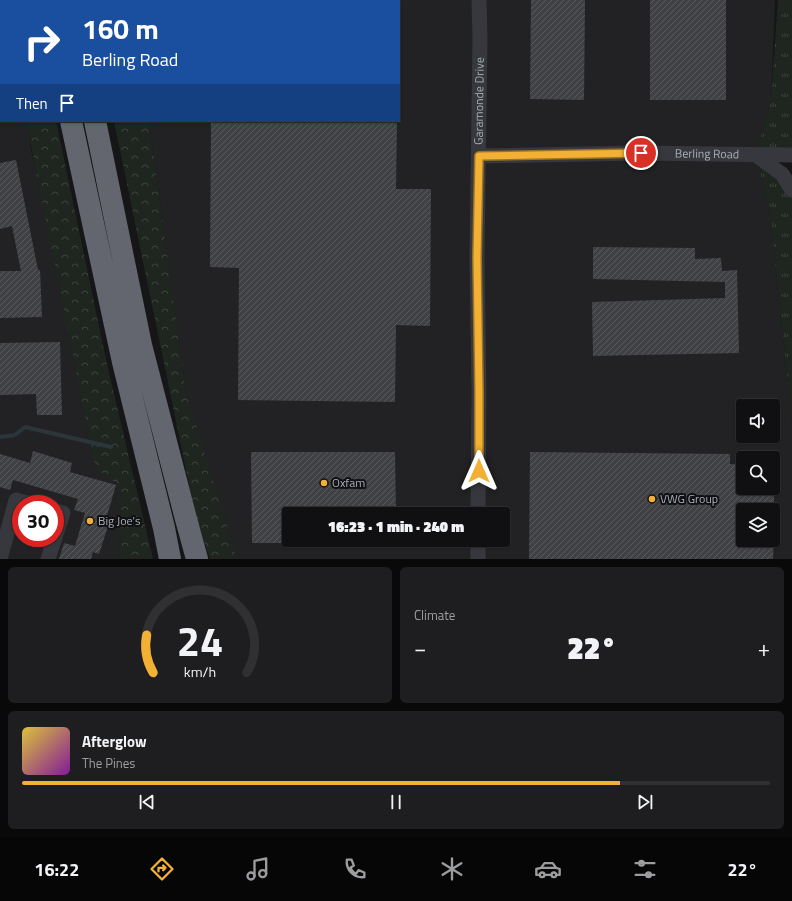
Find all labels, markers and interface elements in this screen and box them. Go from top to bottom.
text: 160 m [82,7,159,50]
icon: right [16,16,68,68]
text: Berling Road [82,46,178,73]
street label: Garamonde Drive [469,57,489,145]
text: Then [16,92,48,115]
icon: arrive [56,92,78,114]
pin [624,136,658,170]
icon: arrive [630,142,652,164]
street label: Berling Road [675,143,739,163]
map controls [736,399,780,547]
button: sound [736,399,780,443]
position arrow [458,450,500,492]
button: search [736,451,780,495]
place label: Oxfam [332,473,365,492]
marker: Oxfam [319,478,329,488]
place label: VWG Group [660,489,718,508]
marker: VWG Group [647,494,657,504]
speed limit sign: 30 [12,495,64,547]
button: layers [736,503,780,547]
place label: Big Joe's [98,511,141,530]
text: 16:23 · 1 min · 240 m [328,515,464,538]
marker: Big Joe's [85,516,95,526]
text: Climate [414,605,455,625]
text: 24 [177,609,223,672]
text: 22° [567,625,617,671]
text: − [414,631,426,665]
text: + [758,631,770,665]
text: km/h [184,661,216,683]
text: Afterglow [82,730,147,753]
text: The Pines [82,753,135,773]
icon: previous [136,791,158,813]
icon: pause [385,791,407,813]
icon: next [634,791,656,813]
icon: directions [148,855,176,883]
icon: music [244,855,272,883]
icon: phone [341,855,369,883]
icon: climate [438,855,466,883]
icon: car [534,855,562,883]
icon: filters [631,855,659,883]
text: 16:22 [34,856,79,883]
text: 22° [727,856,758,883]

